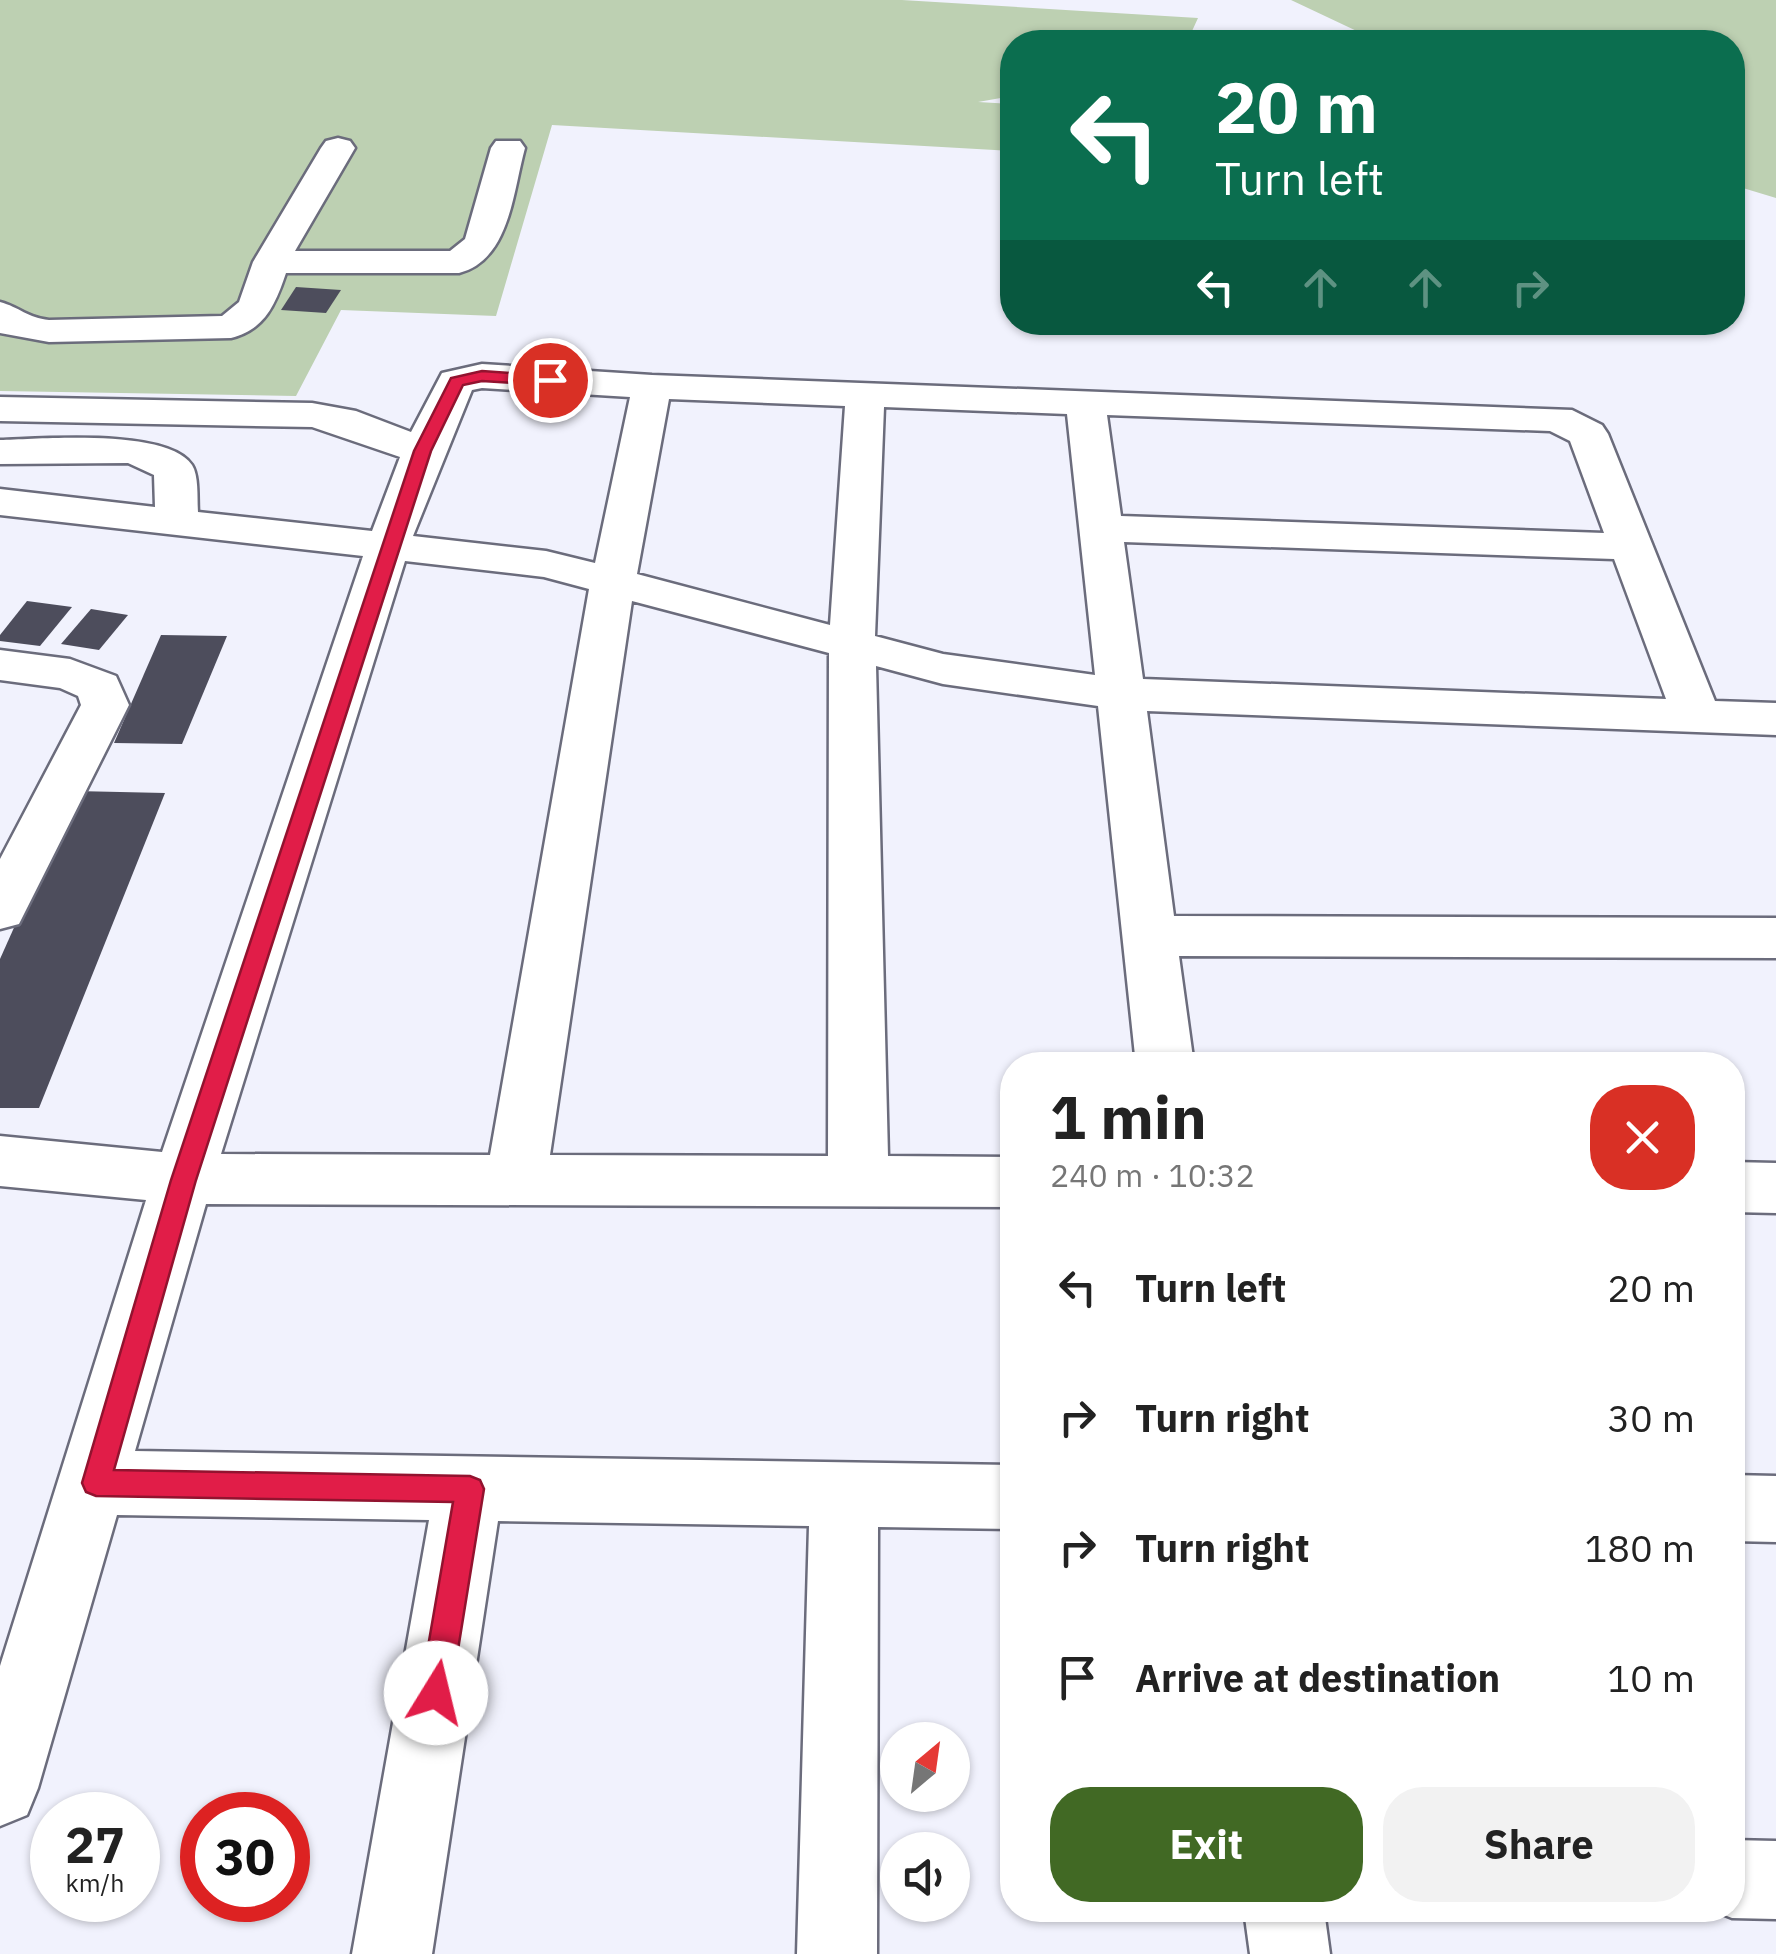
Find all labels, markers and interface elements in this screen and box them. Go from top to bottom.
text: 20 m [1215,61,1378,152]
icon: left [1050,70,1180,200]
text: Turn left [1215,149,1384,207]
icon: left [1188,260,1243,315]
icon: ahead [1293,260,1348,315]
icon: ahead [1398,260,1453,315]
icon: right [1503,260,1558,315]
pin [508,338,593,423]
icon: arrive [523,353,578,408]
text: 1 min [1050,1077,1207,1156]
button: close [1590,1085,1695,1190]
text: 240 m · 10:32 [1050,1154,1255,1196]
icon: left [1050,1260,1105,1315]
text: Turn left [1135,1263,1286,1312]
text: 20 m [1607,1263,1695,1312]
icon: right [1050,1390,1105,1445]
text: Turn right [1135,1393,1310,1442]
text: 30 m [1607,1393,1695,1442]
icon: right [1050,1520,1105,1575]
text: Turn right [1135,1523,1310,1572]
text: 180 m [1584,1523,1695,1572]
position arrow [384,1641,488,1745]
icon: arrive [1050,1650,1105,1705]
text: Arrive at destination [1135,1653,1500,1702]
text: 10 m [1607,1653,1695,1702]
north arrow [880,1722,970,1812]
map controls [880,1722,970,1922]
button: Exit [1050,1787,1363,1902]
button: Share [1383,1787,1695,1902]
speed limit sign: 30 [180,1792,310,1922]
text: 27 [65,1812,125,1877]
button: sound [880,1832,970,1922]
text: km/h [66,1866,124,1899]

